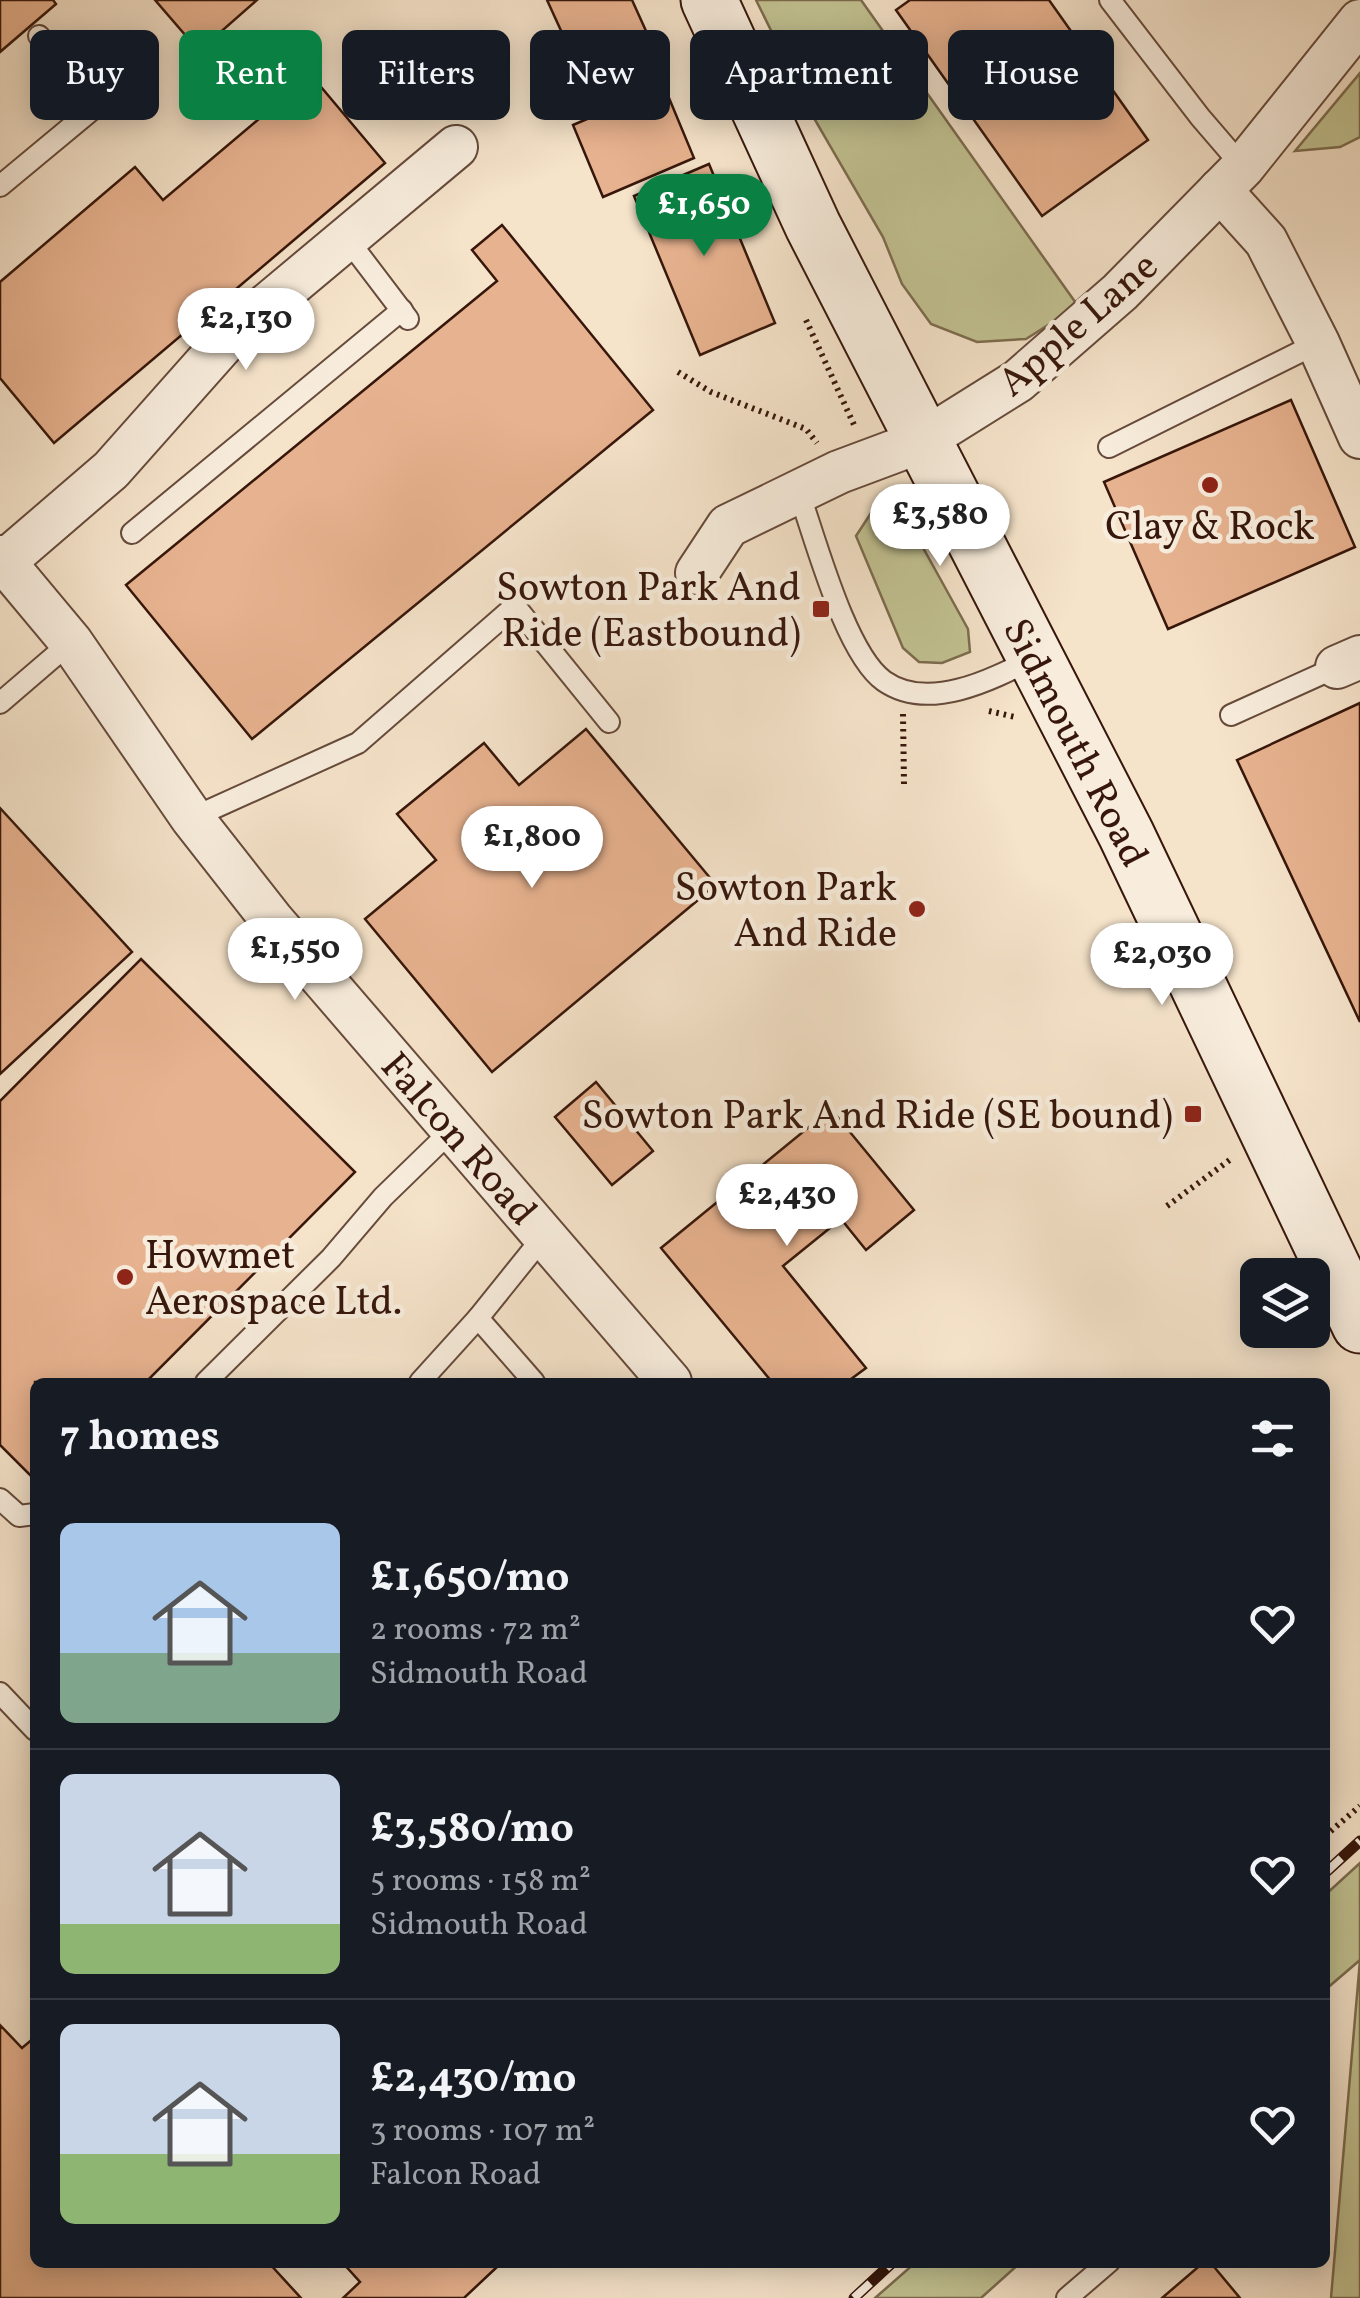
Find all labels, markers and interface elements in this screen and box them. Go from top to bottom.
chip: Buy [30,30,159,120]
chip: Rent [179,30,322,120]
chip: Filters [342,30,510,120]
chip: New [530,30,670,120]
chip: Apartment [690,30,928,120]
chip: House [948,30,1114,120]
pin: £1,650 [623,174,785,259]
text: £1,650 [658,184,750,228]
street label: Apple Lane [987,241,1172,411]
pin: £2,130 [165,288,327,373]
text: £2,130 [200,298,292,342]
marker: Clay & Rock [1199,474,1221,496]
pin: £3,580 [859,484,1021,569]
text: £3,580 [892,494,988,538]
place label: Clay & Rock [1105,501,1315,557]
place label: Sowton Park And Ride (Eastbound) [496,562,801,664]
marker: Sowton Park And Ride (Eastbound) [810,598,832,620]
street label: Sidmouth Road [987,610,1160,878]
pin: £1,800 [451,806,613,891]
text: £1,800 [483,816,581,860]
place label: Sowton Park And Ride [675,862,897,964]
marker: Sowton Park And Ride [906,898,928,920]
pin: £1,550 [214,918,376,1003]
pin: £2,030 [1081,923,1243,1008]
text: £1,550 [250,928,340,972]
text: £2,030 [1112,933,1212,977]
street label: Falcon Road [366,1042,548,1240]
place label: Sowton Park And Ride (SE bound) [581,1090,1173,1146]
marker: Sowton Park And Ride (SE bound) [1182,1103,1204,1125]
pin: £2,430 [706,1164,868,1249]
text: £2,430 [738,1174,836,1218]
place label: Howmet Aerospace Ltd. [145,1230,402,1332]
map controls [1240,1258,1330,1348]
button: layers [1240,1258,1330,1348]
marker: Howmet Aerospace Ltd. [114,1266,136,1288]
text: 7 homes [60,1409,220,1468]
icon: filters [1245,1411,1300,1466]
text: £1,650/mo [370,1550,570,1609]
icon: home [140,1563,260,1683]
icon: heart [1245,1596,1300,1651]
text: 2 rooms · 72 m² [370,1609,581,1653]
text: Sidmouth Road [370,1653,588,1697]
text: £3,580/mo [370,1801,574,1860]
icon: home [140,1814,260,1934]
icon: heart [1245,1847,1300,1902]
text: 5 rooms · 158 m² [370,1860,591,1904]
text: Sidmouth Road [370,1904,588,1948]
text: £2,430/mo [370,2051,576,2110]
icon: home [140,2064,260,2184]
icon: heart [1245,2097,1300,2152]
text: 3 rooms · 107 m² [370,2110,595,2154]
text: Falcon Road [370,2154,541,2198]

